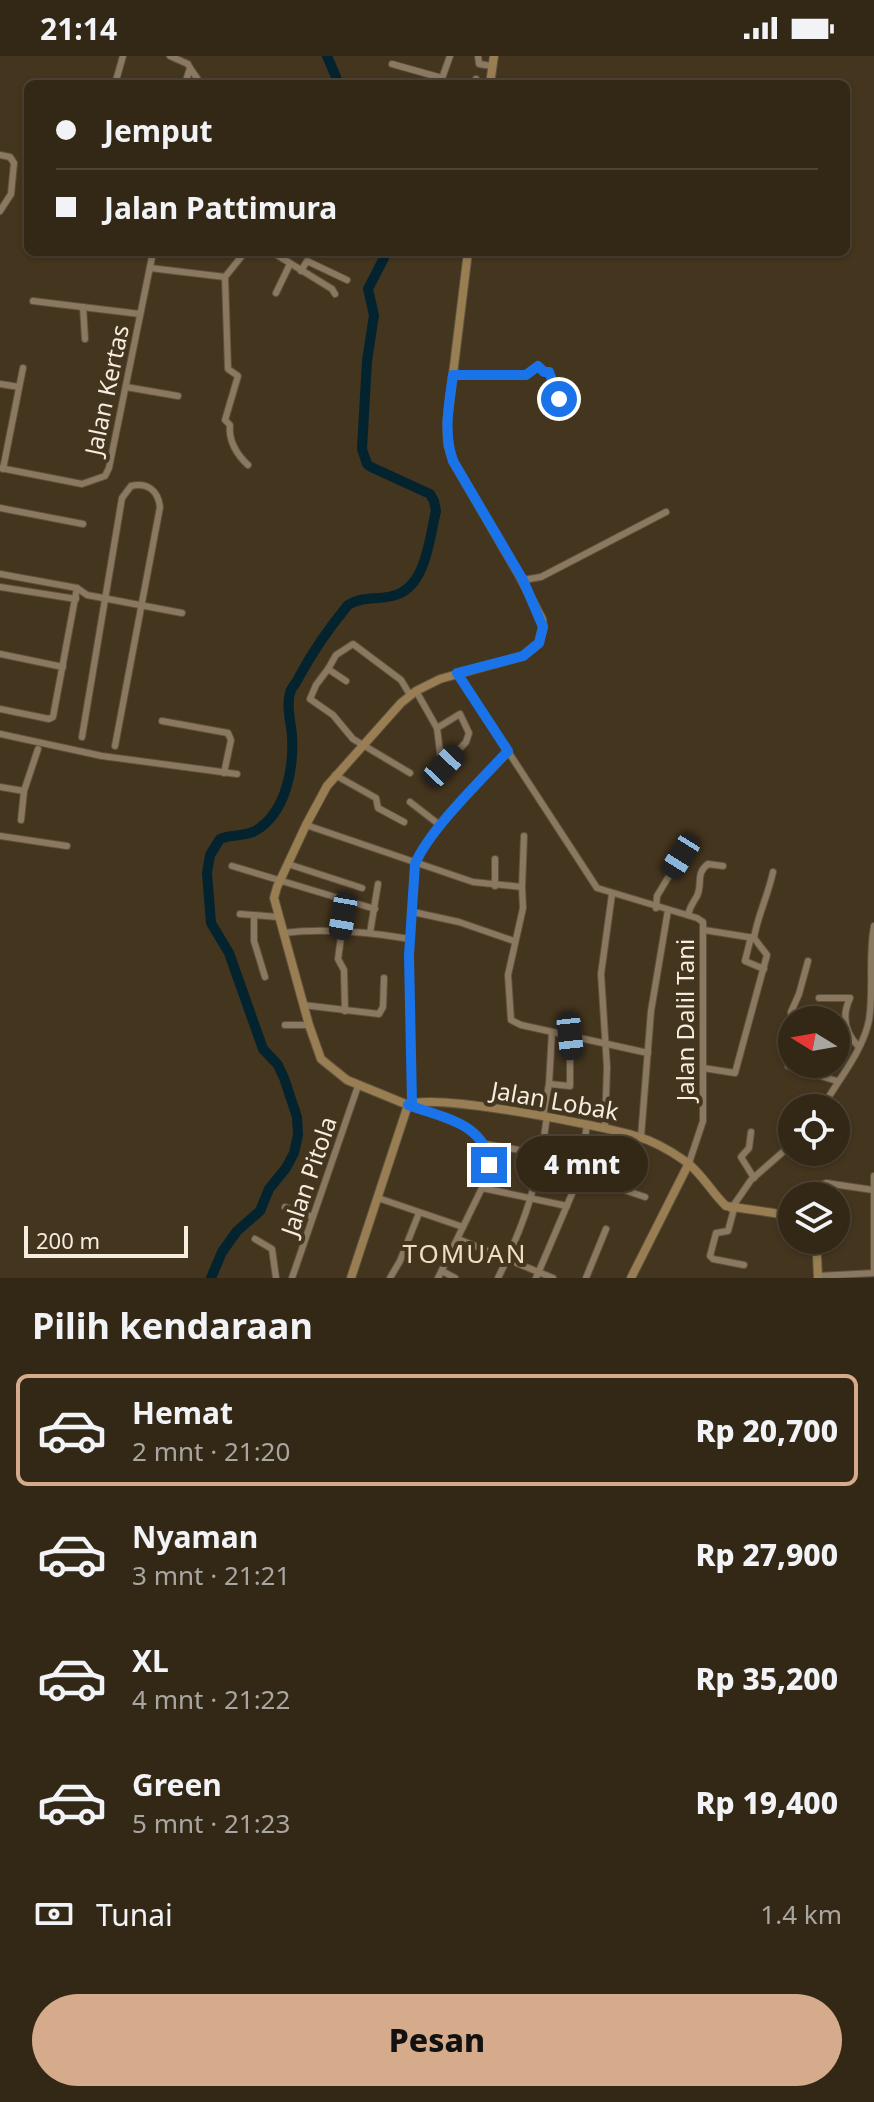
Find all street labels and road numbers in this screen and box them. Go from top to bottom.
street label: Jalan Kertas [76,322,136,460]
street label: Jalan Dalil Tani [668,939,701,1103]
street label: Jalan Lobak [487,1072,622,1127]
street label: Jalan Pitola [272,1112,344,1242]

